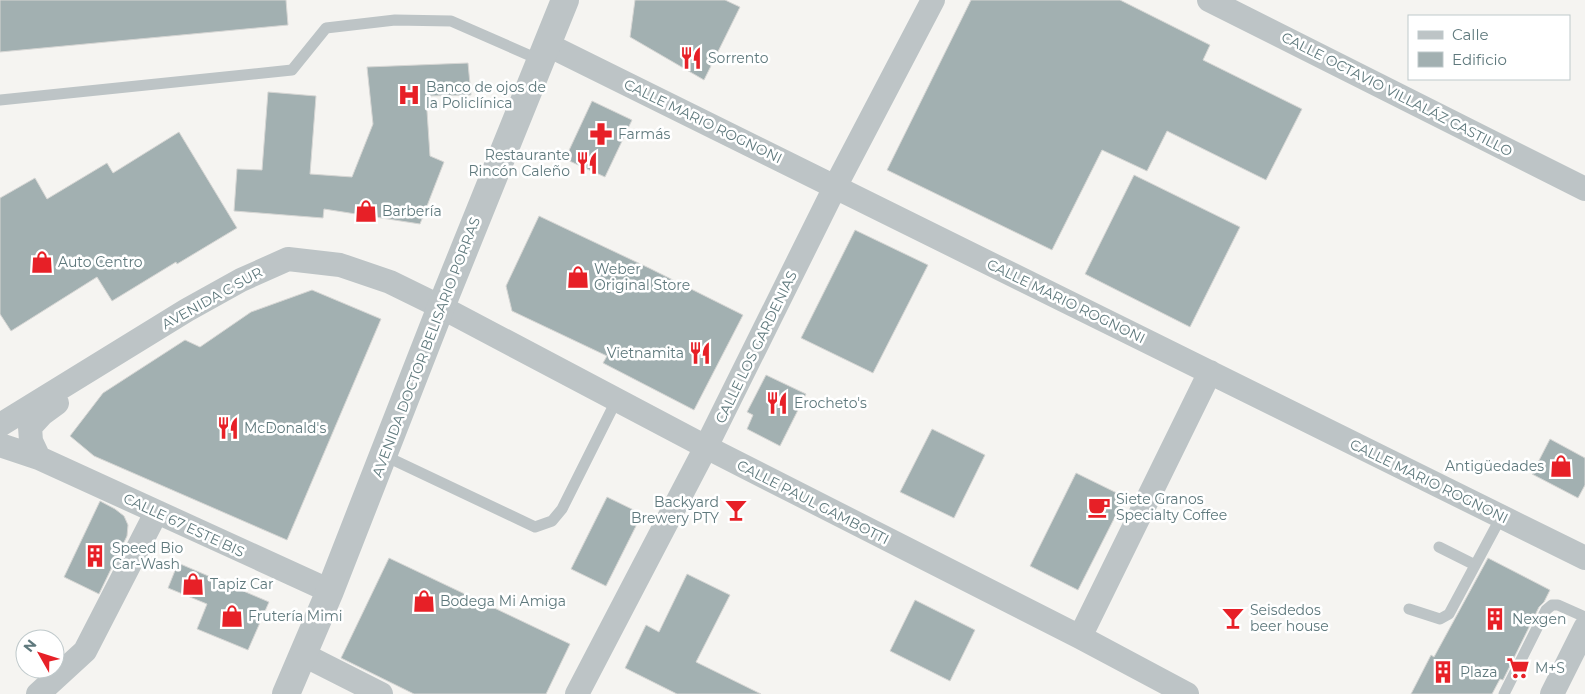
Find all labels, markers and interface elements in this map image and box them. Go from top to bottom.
legend [1408,15,1570,80]
text: Calle [1452,25,1489,44]
street label: CALLE OCTAVIO VILLALÁZ CASTILLO [1278,28,1516,160]
restaurant icon: Sorrento [678,45,704,71]
place label: Sorrento [708,49,769,67]
text: Edificio [1452,50,1507,69]
street label: CALLE MARIO ROGNONI [621,75,785,167]
place label: Banco de ojos de la Policlínica [426,78,546,112]
hospital icon: Banco de ojos de la Policlínica [396,82,422,108]
pharmacy icon: Farmás [588,121,614,147]
place label: Farmás [618,125,670,143]
place label: Restaurante Rincón Caleño [468,146,570,180]
restaurant icon: Restaurante Rincón Caleño [574,150,600,176]
shop icon: Barbería [353,198,379,224]
place label: Barbería [382,202,442,220]
street label: AVENIDA DOCTOR BELISARIO PORRAS [368,214,484,480]
shop icon: Auto Centro [29,249,55,275]
place label: Auto Centro [58,253,143,271]
street label: CALLE MARIO ROGNONI [984,255,1148,347]
place label: Weber Original Store [594,260,690,294]
street label: AVENIDA C SUR [158,263,266,333]
shop icon: Weber Original Store [565,264,591,290]
street label: CALLE LOS GARDENIAS [711,268,801,426]
restaurant icon: Vietnamita [687,340,713,366]
place label: Vietnamita [607,344,684,362]
restaurant icon: Erocheto's [764,390,790,416]
place label: Erocheto's [794,394,867,412]
restaurant icon: McDonald's [215,415,241,441]
place label: McDonald's [244,419,326,437]
street label: CALLE MARIO ROGNONI [1347,435,1511,527]
shop icon: Antigüedades [1548,453,1574,479]
street label: CALLE PAUL GAMBOTTI [734,456,892,548]
place label: Antigüedades [1445,457,1544,475]
street label: CALLE 67 ESTE BIS [120,489,248,561]
place label: Siete Granos Specialty Coffee [1116,490,1227,524]
place label: Backyard Brewery PTY [631,493,719,527]
cafe icon: Siete Granos Specialty Coffee [1086,494,1112,520]
bar icon: Backyard Brewery PTY [723,497,749,523]
place label: Speed Bio Car-Wash [112,539,183,573]
building icon: Speed Bio Car-Wash [82,543,108,569]
shop icon: Tapiz Car [180,571,206,597]
place label: Tapiz Car [210,575,274,593]
shop icon: Bodega Mi Amiga [411,588,437,614]
place label: Bodega Mi Amiga [440,592,566,610]
place label: Seisdedos beer house [1250,601,1329,635]
shop icon: Frutería Mimi [219,603,245,629]
bar icon: Seisdedos beer house [1220,605,1246,631]
building icon: Nexgen [1482,606,1508,632]
place label: Frutería Mimi [248,607,343,625]
place label: Nexgen [1512,610,1566,628]
north arrow [15,629,65,679]
text: N [19,636,40,656]
supermarket icon: M+S [1505,655,1531,681]
building icon: Plaza [1430,659,1456,685]
place label: M+S [1535,659,1565,677]
place label: Plaza [1460,663,1498,681]

